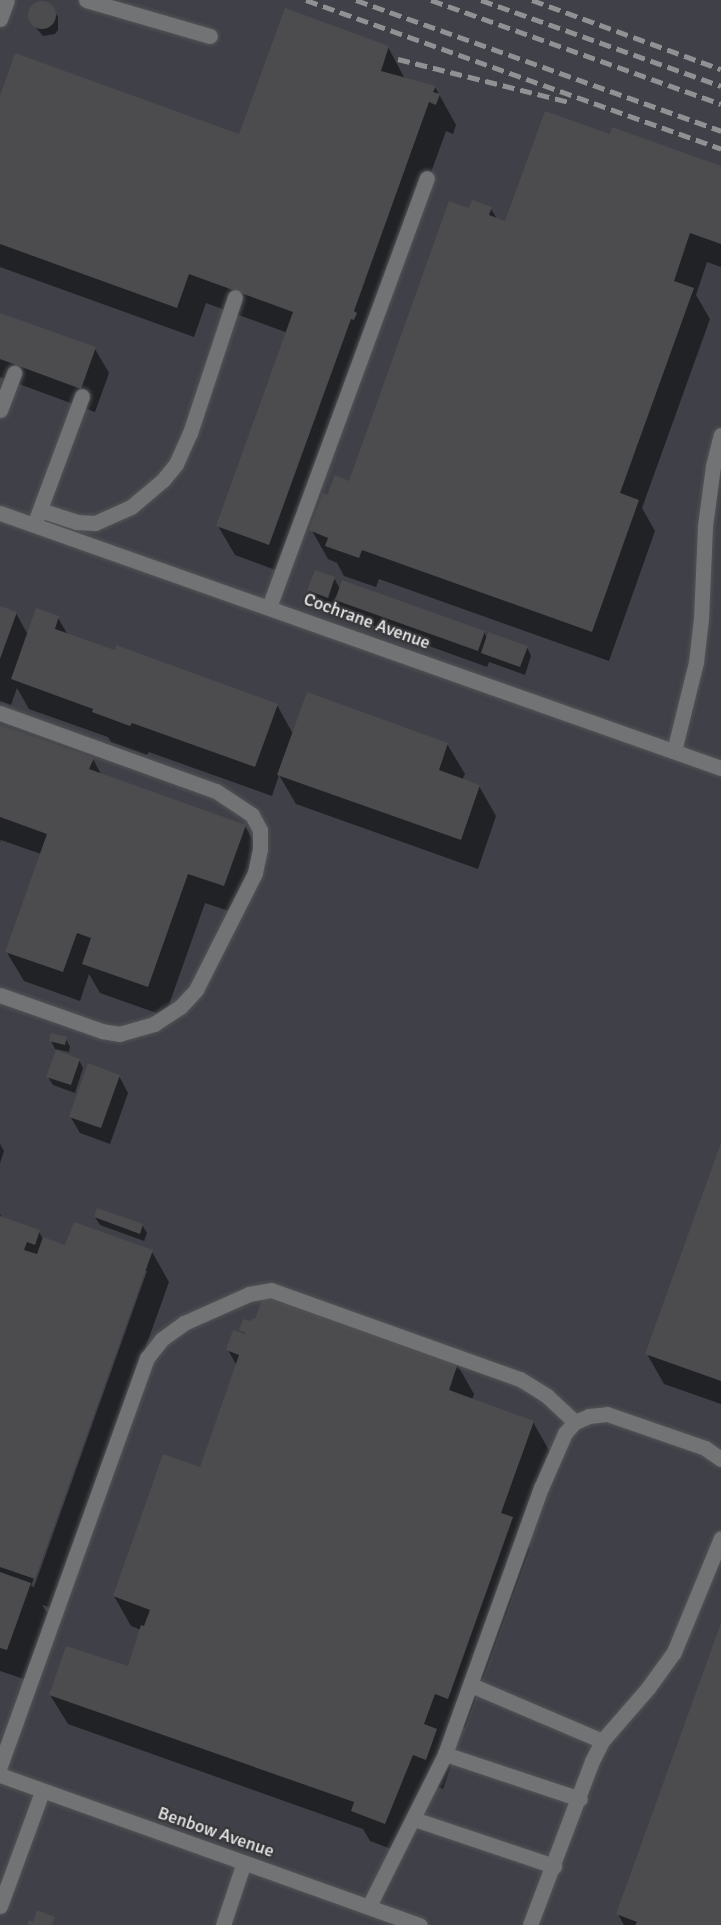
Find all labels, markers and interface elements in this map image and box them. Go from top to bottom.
street label: Cochrane Avenue [301,588,433,654]
street label: Benbow Avenue [155,1802,277,1862]

